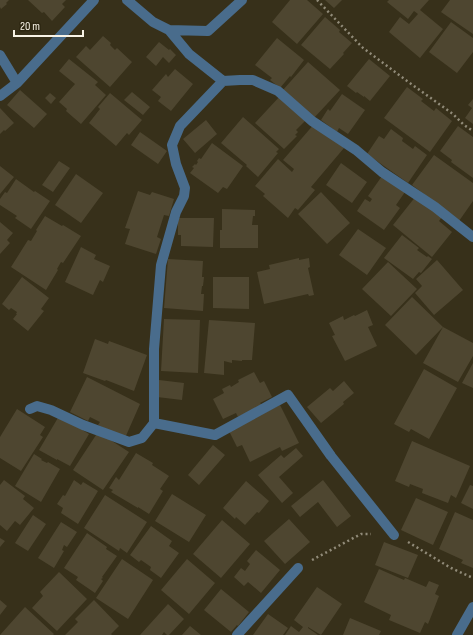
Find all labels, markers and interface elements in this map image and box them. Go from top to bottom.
scale bar [14,12,83,38]
text: 20 m [20,19,40,34]

